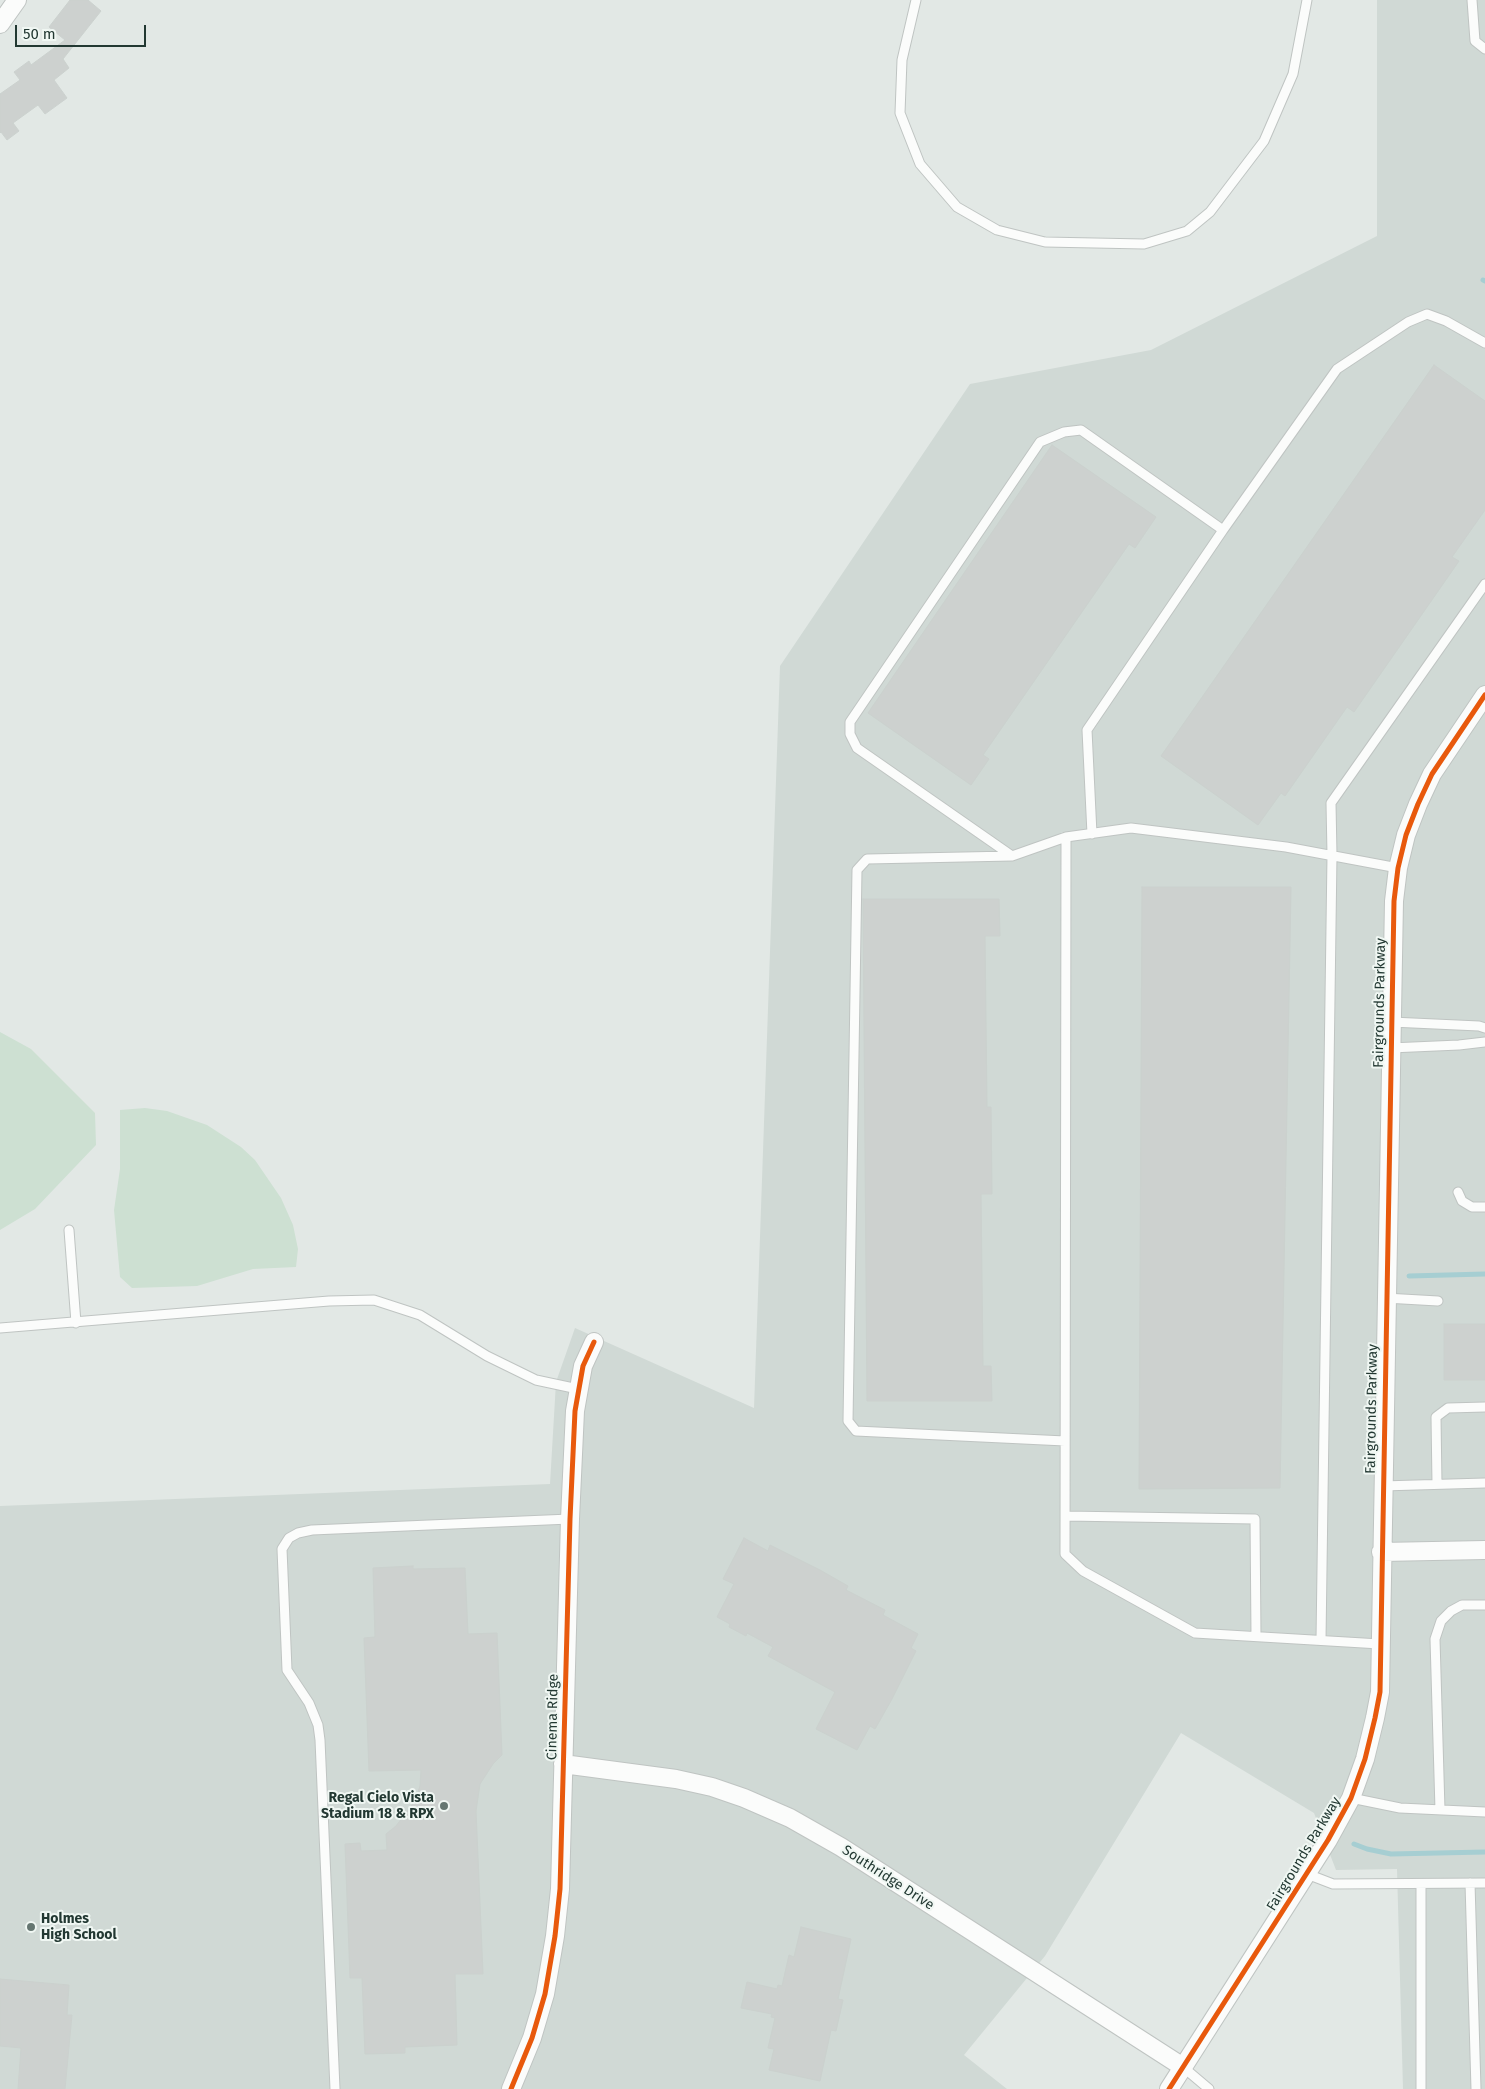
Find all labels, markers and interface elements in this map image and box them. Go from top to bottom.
scale bar [18,15,149,47]
text: 50 m [23,25,56,43]
street label: Fairgrounds Parkway [1370,938,1390,1068]
street label: Fairgrounds Parkway [1362,1344,1382,1474]
street label: Cinema Ridge [544,1674,562,1760]
place label: Regal Cielo Vista Stadium 18 & RPX [321,1790,434,1822]
street label: Fairgrounds Parkway [1263,1794,1345,1914]
marker: Regal Cielo Vista Stadium 18 & RPX [438,1800,450,1812]
street label: Southridge Drive [839,1842,937,1914]
place label: Holmes High School [41,1911,117,1944]
marker: Holmes High School [25,1921,37,1933]

